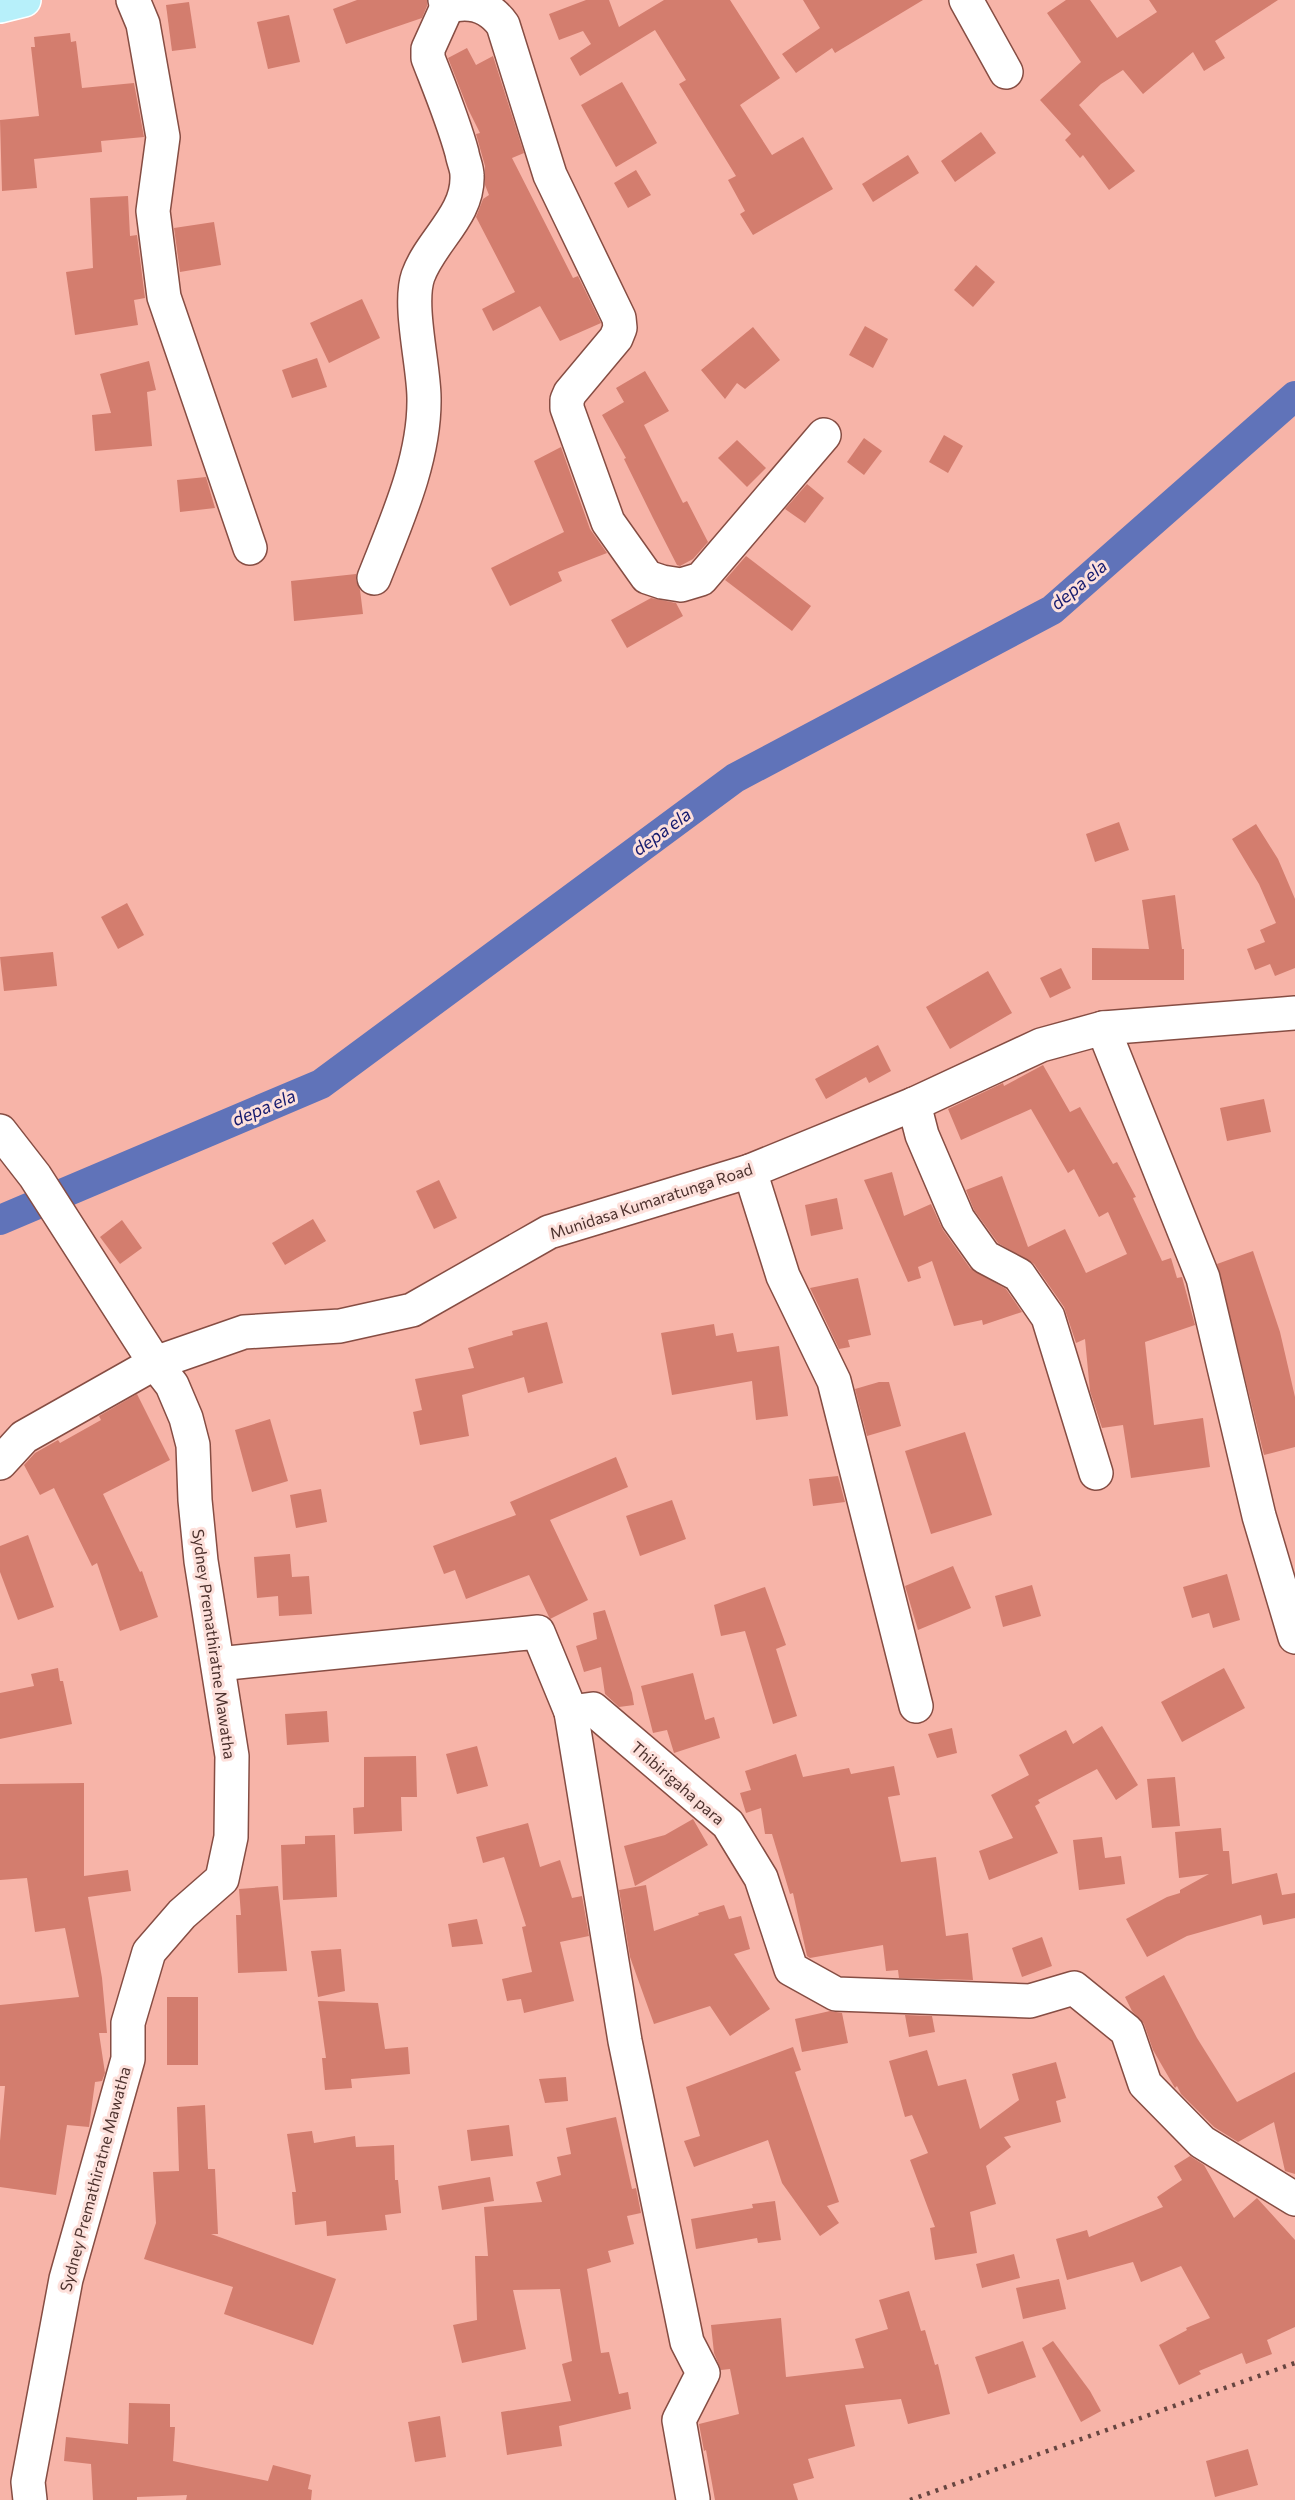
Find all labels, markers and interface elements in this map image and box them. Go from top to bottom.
water label: depa ela [1046,554,1111,614]
water label: depa ela [628,803,695,860]
water label: depa ela [229,1084,299,1130]
street label: Munidasa Kumaratunga Road [547,1159,755,1242]
street label: Sydney Premathiratne Mawatha [189,1528,240,1760]
street label: Thibirigaha para [628,1737,729,1828]
street label: Sydney Premathiratne Mawatha [55,2064,134,2293]

